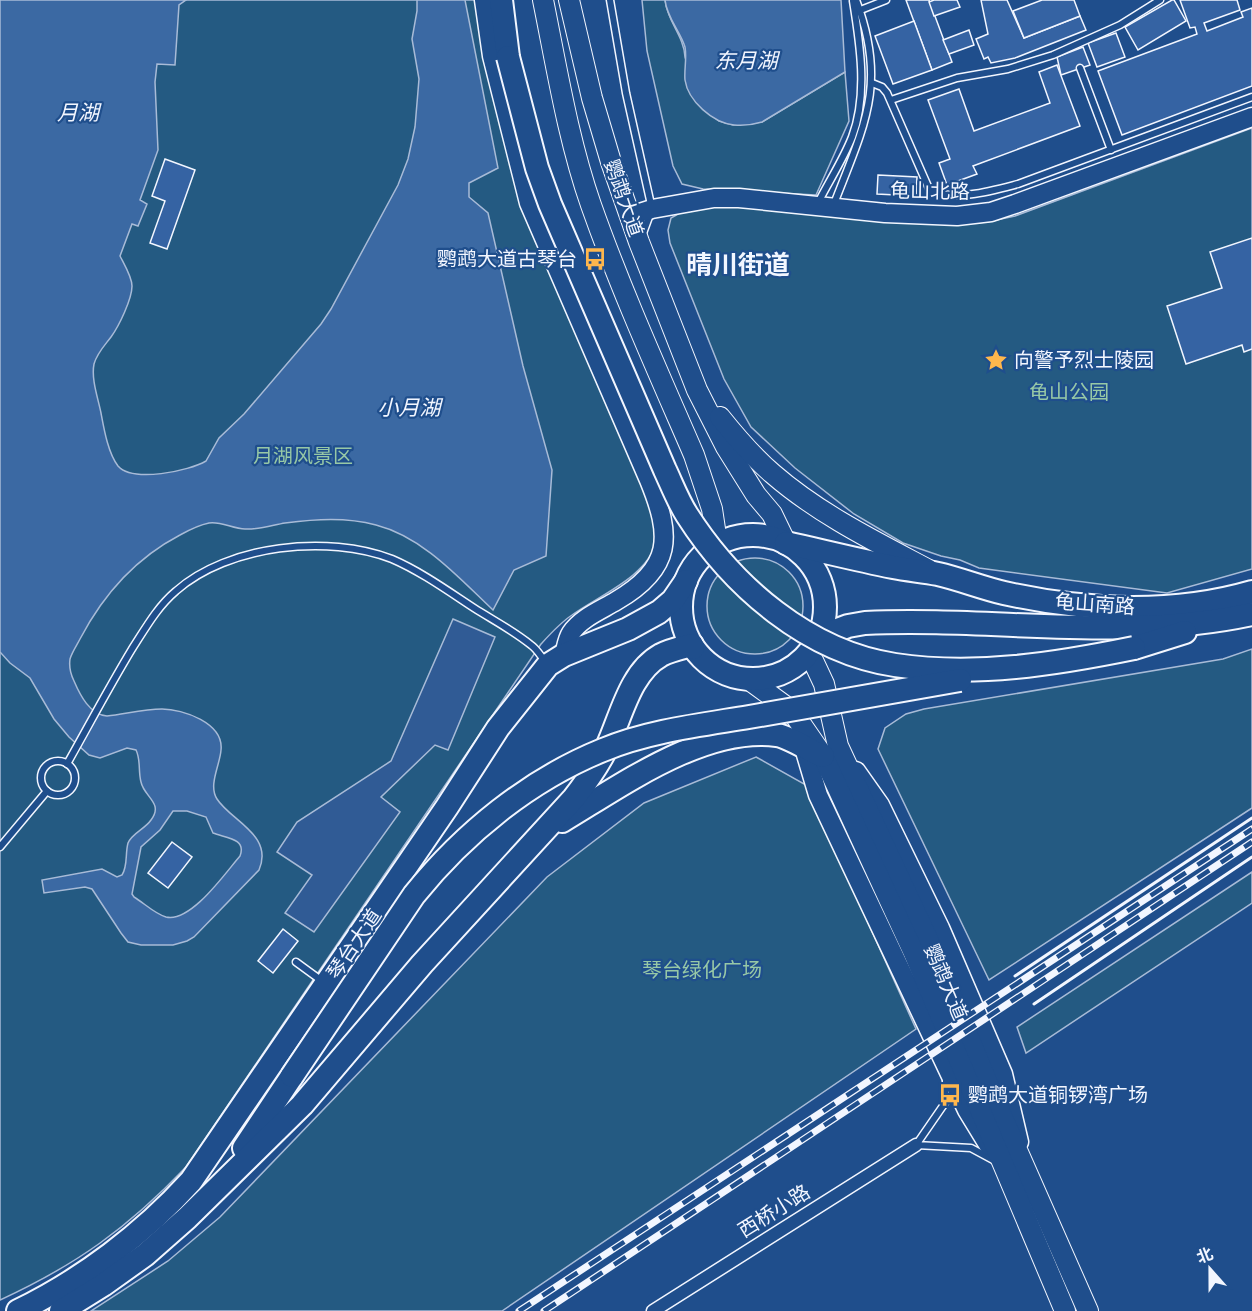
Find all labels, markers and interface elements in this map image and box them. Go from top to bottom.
water label: 东月湖 [715,48,780,74]
water label: 月湖 [57,100,102,126]
street label: 鹦鹉大道 [600,156,648,240]
street label: 龟山北路 [890,178,970,204]
bus stop icon: 鹦鹉大道古琴台 [582,246,608,272]
place label: 鹦鹉大道古琴台 [437,247,577,271]
district label: 晴川街道 [686,250,790,281]
place icon: 向警予烈士陵园 [983,347,1009,373]
place label: 向警予烈士陵园 [1014,348,1154,372]
park label: 龟山公园 [1029,380,1109,404]
water label: 小月湖 [378,395,443,421]
park label: 月湖风景区 [253,444,353,468]
street label: 龟山南路 [1054,589,1136,619]
street label: 琴台大道 [322,904,386,984]
street label: 鹦鹉大道 [919,940,973,1024]
park label: 琴台绿化广场 [642,958,762,982]
bus stop icon: 鹦鹉大道铜锣湾广场 [937,1082,963,1108]
place label: 鹦鹉大道铜锣湾广场 [968,1083,1148,1107]
street label: 西桥小路 [734,1180,814,1242]
north arrow [1180,1239,1240,1299]
text: 北 [1194,1244,1216,1267]

